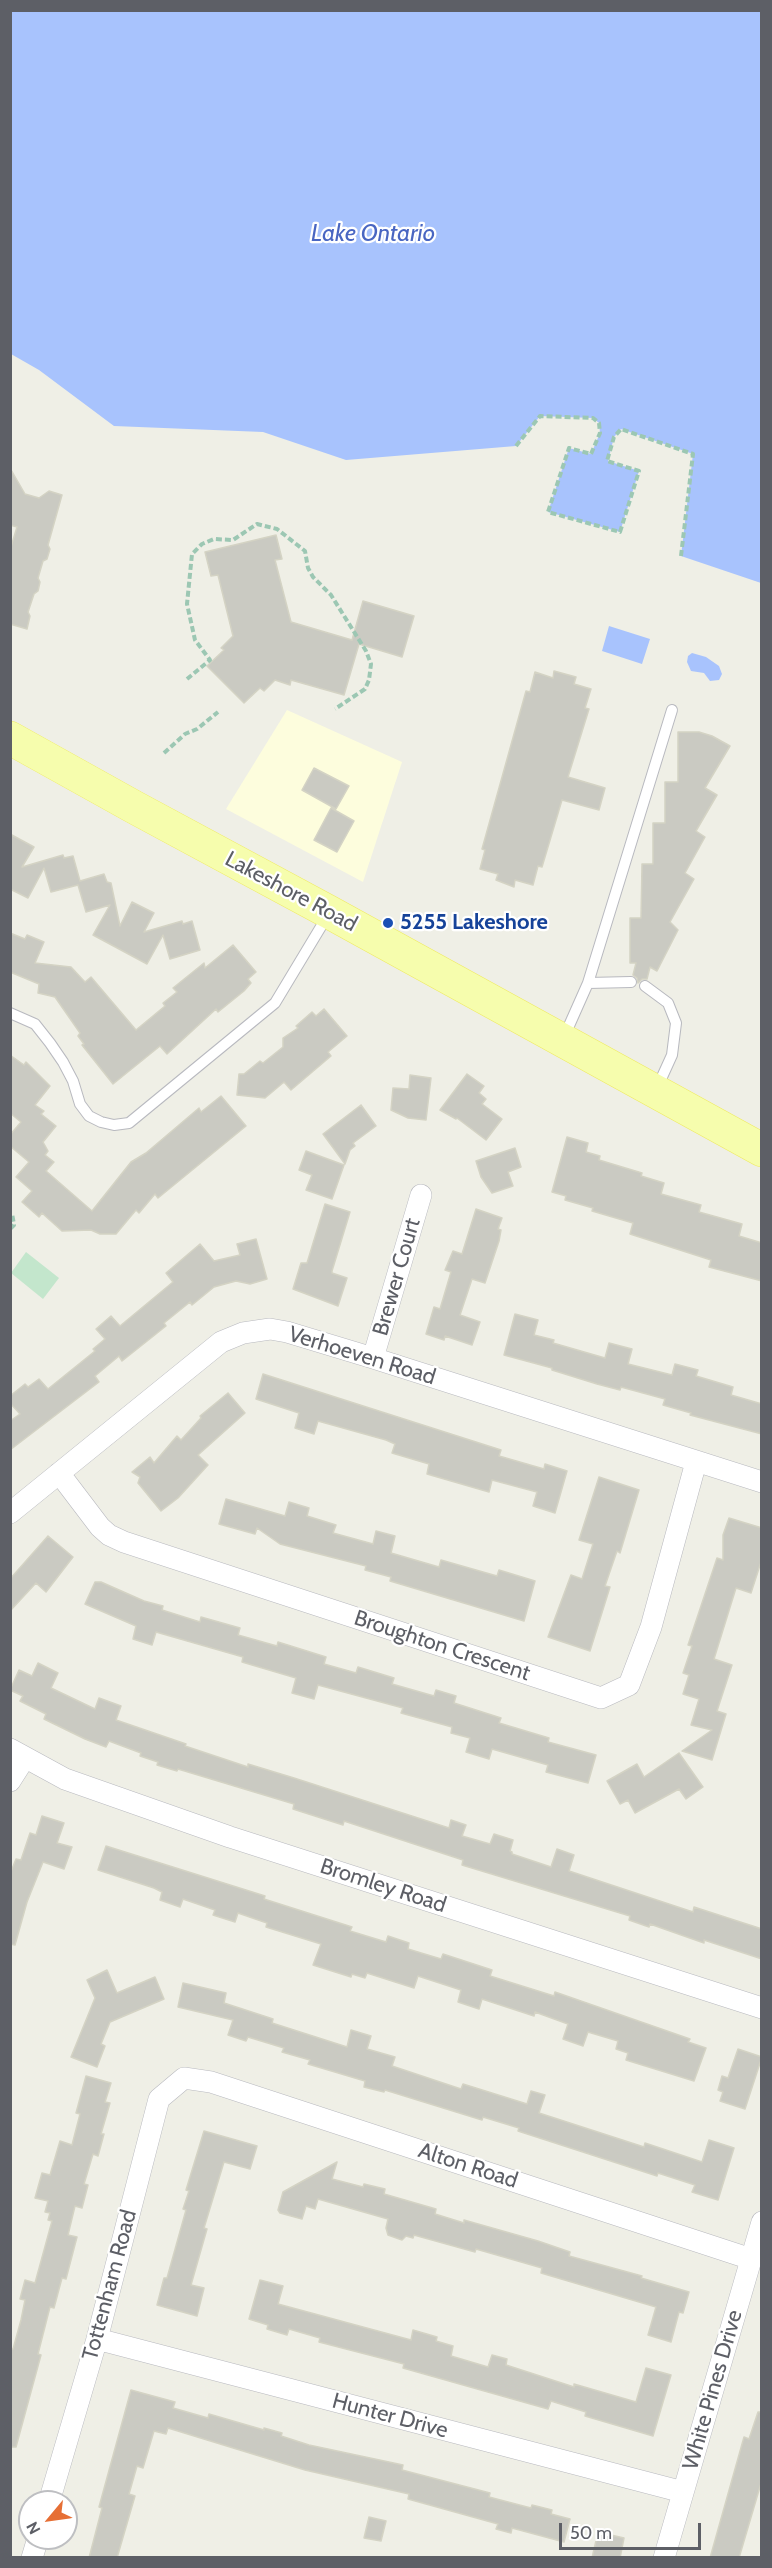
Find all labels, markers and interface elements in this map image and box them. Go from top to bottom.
water label: Lake Ontario [311,220,435,248]
street label: Lakeshore Road [220,846,362,938]
place label: 5255 Lakeshore [400,910,548,936]
marker: 5255 Lakeshore [381,916,395,930]
street label: Brewer Court [368,1215,426,1339]
street label: Verhoeven Road [285,1321,439,1391]
street label: Broughton Crescent [351,1605,533,1687]
street label: Bromley Road [317,1853,449,1919]
street label: Alton Road [415,2138,521,2194]
street label: Tottenham Road [77,2207,143,2363]
street label: White Pines Drive [678,2307,748,2473]
street label: Hunter Drive [329,2388,451,2444]
north arrow [18,2490,78,2550]
scale bar [562,2511,704,2549]
text: N [23,2518,45,2538]
text: 50 m [570,2522,612,2544]

